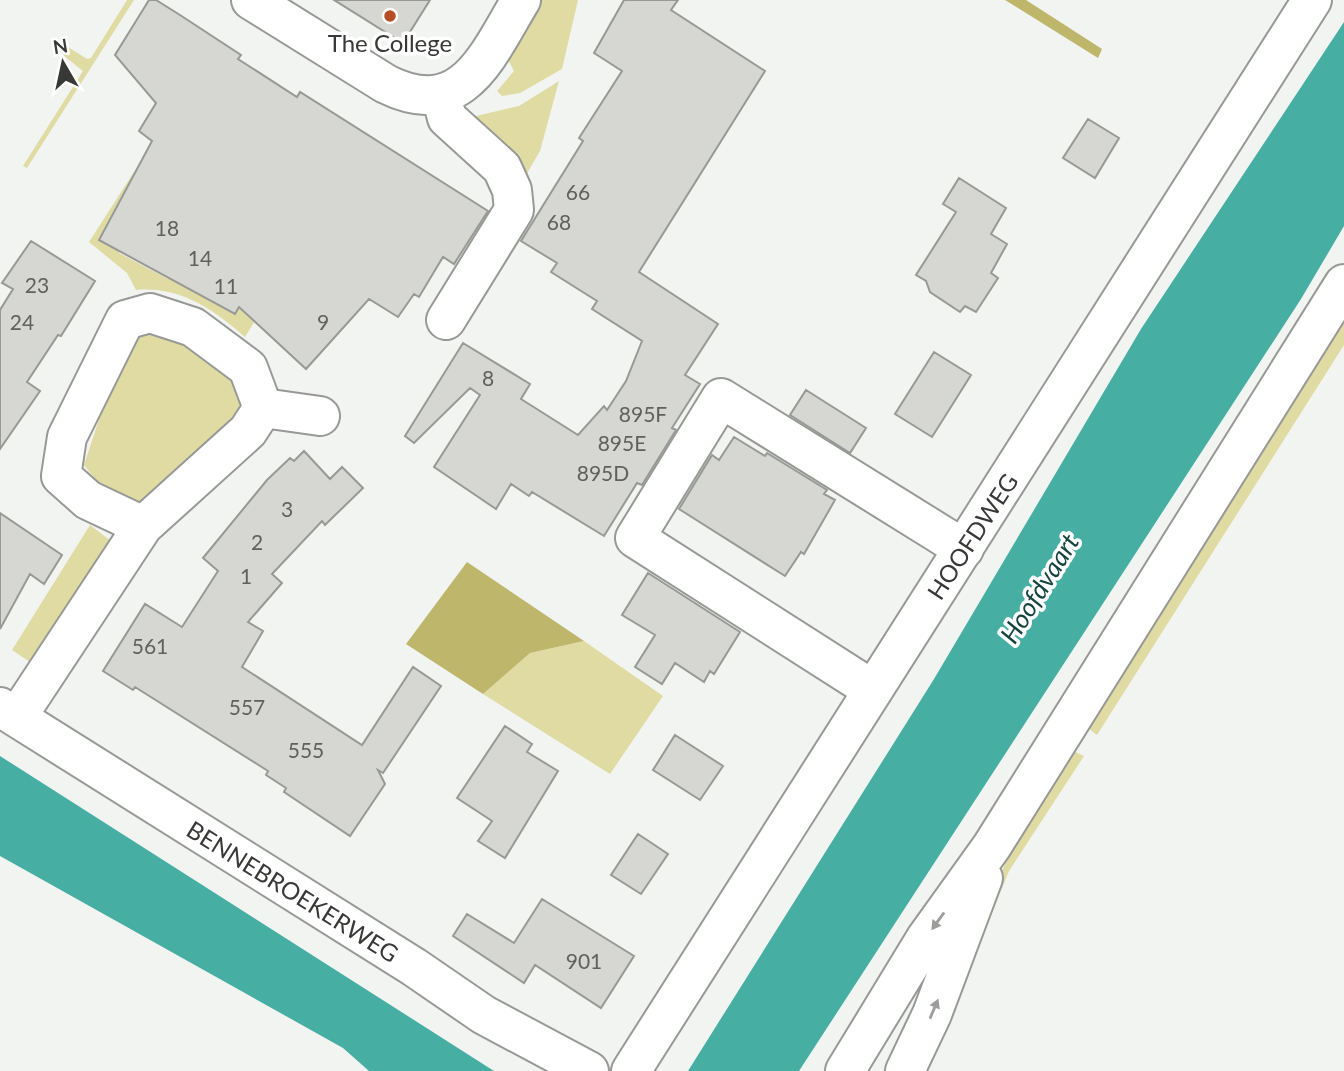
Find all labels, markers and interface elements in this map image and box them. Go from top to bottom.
marker: The College [382,8,398,24]
north arrow [28,28,98,98]
place label: The College [328,28,452,57]
text: N [51,33,69,58]
house number: 66 [566,179,590,204]
house number: 68 [547,209,571,234]
house number: 18 [155,215,179,240]
house number: 14 [188,245,212,270]
house number: 23 [25,272,49,297]
house number: 11 [214,273,238,298]
house number: 24 [10,309,34,334]
house number: 9 [317,309,329,334]
house number: 8 [482,365,494,390]
house number: 895F [619,401,667,426]
house number: 895E [598,430,646,455]
house number: 895D [577,460,629,485]
street label: HOOFDWEG [921,468,1023,604]
house number: 3 [281,496,293,521]
water label: Hoofdvaart [993,527,1085,649]
house number: 2 [251,529,263,554]
house number: 1 [240,563,252,588]
house number: 561 [132,633,168,658]
house number: 557 [229,694,265,719]
house number: 555 [288,737,324,762]
street label: BENNEBROEKERWEG [182,814,404,968]
one-way arrow [931,912,945,930]
house number: 901 [566,948,602,973]
one-way arrow [929,999,940,1020]

